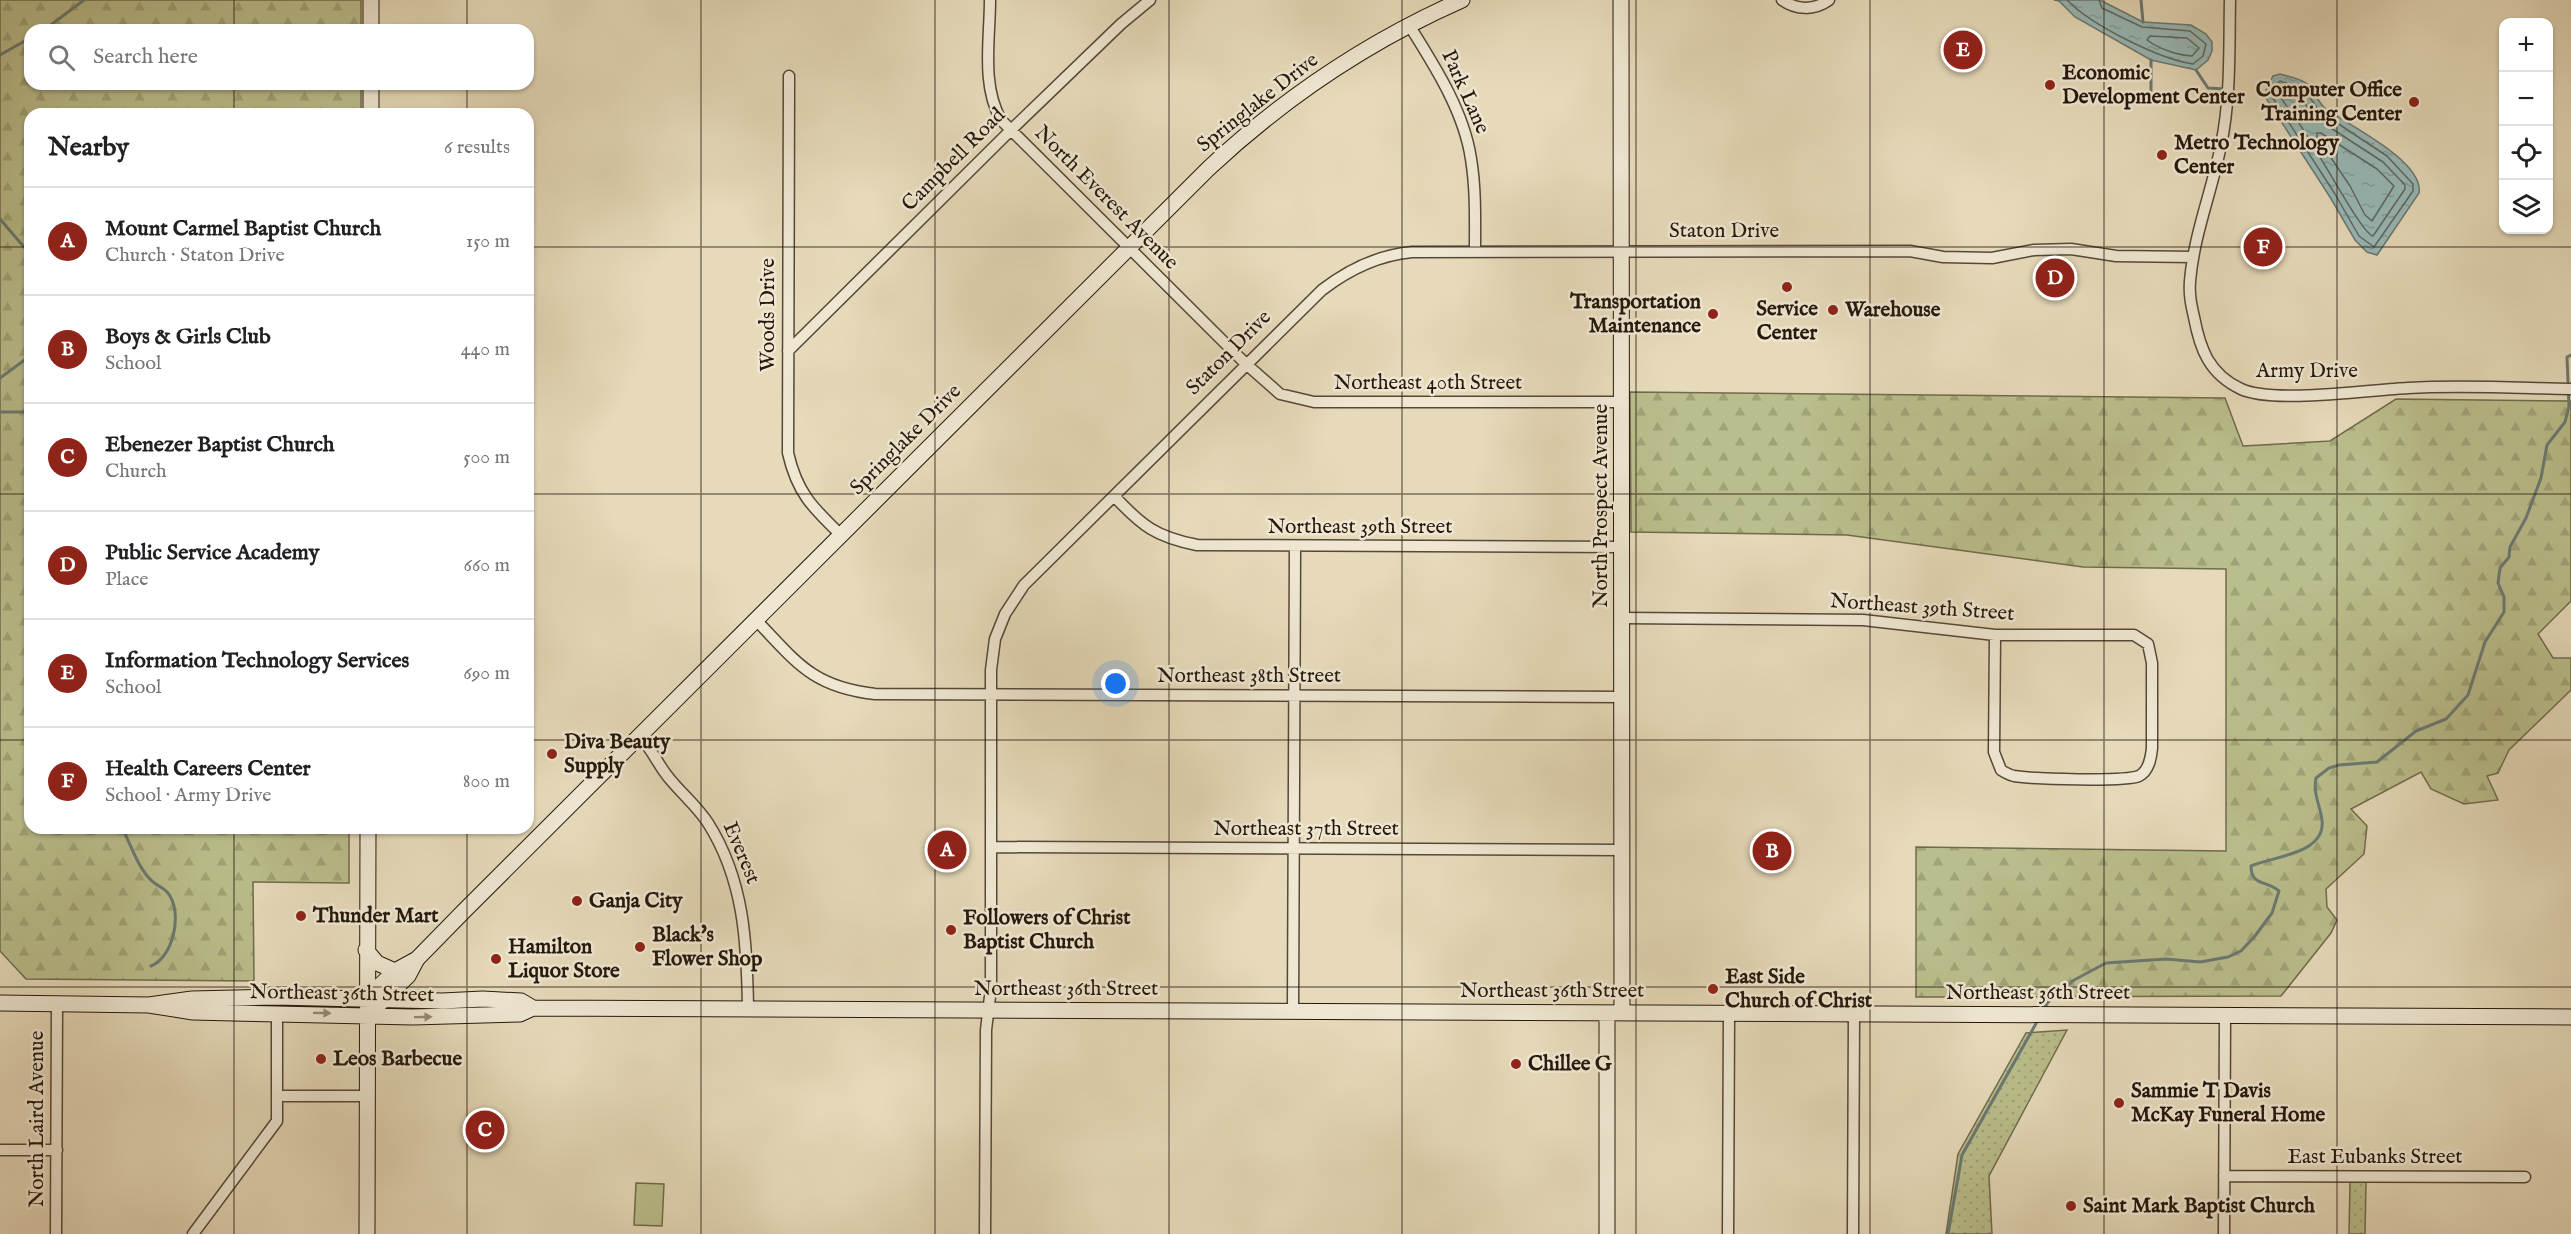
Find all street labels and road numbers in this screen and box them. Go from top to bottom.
street label: Park Lane [1434,46,1496,139]
street label: Springlake Drive [1192,47,1325,159]
street label: Campbell Road [896,102,1012,218]
street label: North Everest Avenue [1028,120,1184,276]
street label: Staton Drive [1669,218,1779,245]
street label: Woods Drive [755,258,782,372]
street label: Staton Drive [1181,304,1278,401]
street label: Army Drive [2255,358,2358,385]
street label: Northeast 40th Street [1334,370,1522,397]
street label: Springlake Drive [844,378,968,502]
street label: North Prospect Avenue [1588,404,1615,608]
street label: Northeast 39th Street [1268,514,1452,541]
street label: Northeast 39th Street [1829,588,2015,628]
street label: Northeast 38th Street [1157,663,1341,690]
street label: Northeast 37th Street [1213,816,1399,843]
street label: Everest [716,818,766,888]
street label: Northeast 36th Street [974,976,1158,1003]
street label: Northeast 36th Street [1460,978,1644,1005]
street label: Northeast 36th Street [249,979,435,1009]
street label: Northeast 36th Street [1946,980,2130,1007]
street label: North Laird Avenue [24,1030,51,1207]
street label: East Eubanks Street [2287,1144,2463,1171]

